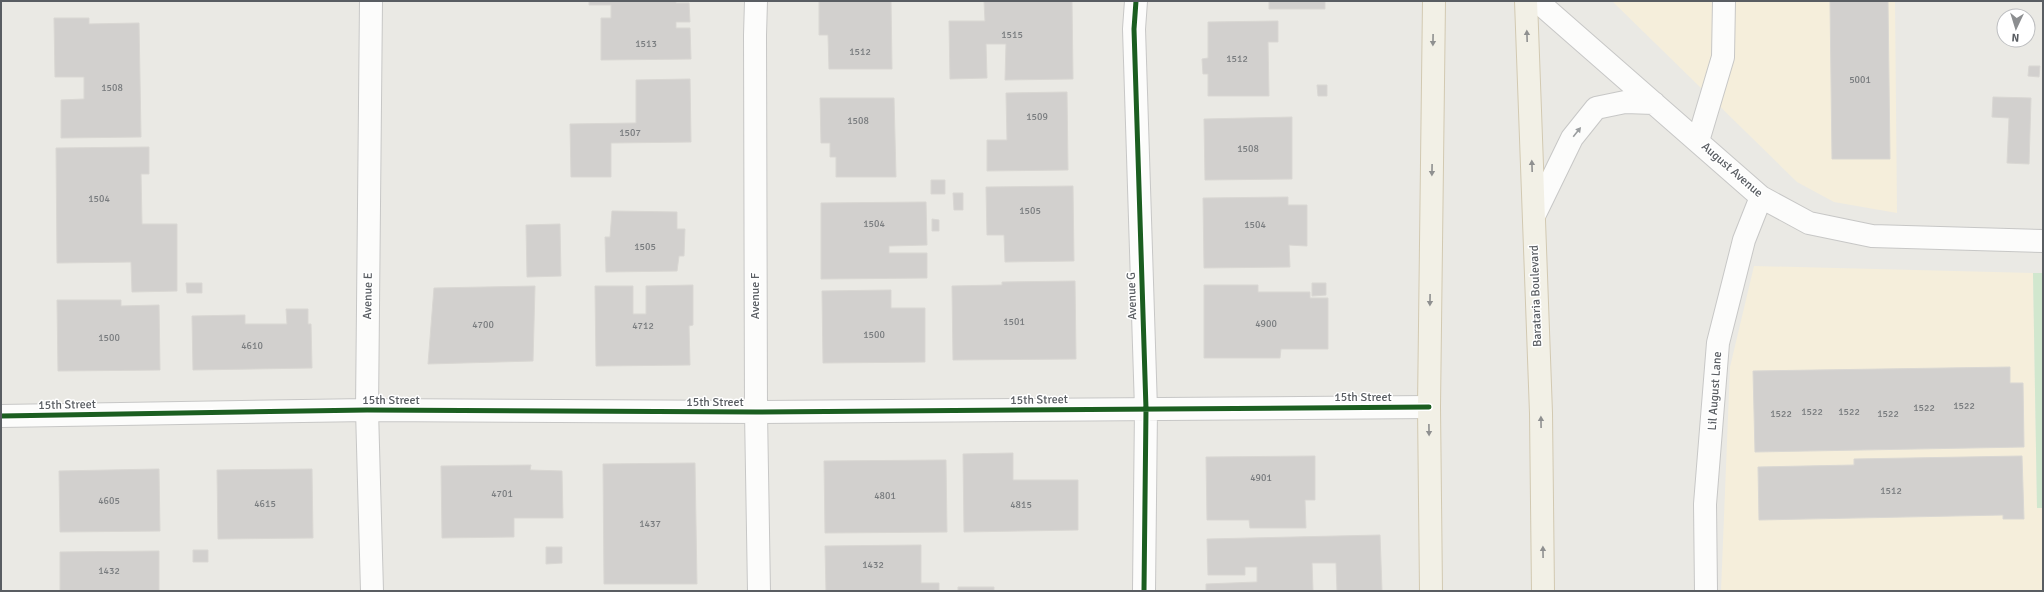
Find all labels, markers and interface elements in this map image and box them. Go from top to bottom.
north arrow [1996,8,2036,48]
house number: 1515 [1001,29,1023,41]
one-way arrow [1524,30,1531,42]
text: N [2011,31,2020,44]
one-way arrow [1430,34,1436,47]
house number: 1513 [635,38,657,50]
house number: 1512 [849,46,871,58]
house number: 1512 [1226,53,1248,65]
house number: 5001 [1849,74,1871,86]
house number: 1508 [101,82,123,94]
house number: 1509 [1026,111,1048,123]
house number: 1508 [847,115,869,127]
one-way arrow [1572,126,1581,137]
house number: 1507 [619,127,641,139]
street label: August Avenue [1698,139,1766,201]
house number: 1508 [1237,143,1259,155]
one-way arrow [1529,159,1535,172]
one-way arrow [1429,164,1435,177]
house number: 1504 [88,193,110,205]
house number: 1505 [1019,205,1041,217]
house number: 1504 [863,218,885,230]
house number: 1504 [1244,219,1266,231]
house number: 1505 [634,241,656,253]
street label: Barataria Boulevard [1527,245,1545,347]
street label: Avenue E [360,272,376,320]
street label: Avenue G [1124,272,1140,320]
street label: Avenue F [748,273,763,319]
one-way arrow [1427,294,1433,307]
house number: 1501 [1003,316,1025,328]
house number: 4900 [1255,318,1277,330]
house number: 4700 [472,319,494,331]
house number: 4712 [632,320,654,332]
house number: 1500 [863,329,885,341]
house number: 1500 [98,332,120,344]
house number: 4610 [241,340,263,352]
street label: Lil August Lane [1705,351,1725,431]
street label: 15th Street [1334,390,1392,405]
street label: 15th Street [1010,392,1068,408]
street label: 15th Street [362,393,420,408]
street label: 15th Street [686,395,744,410]
street label: 15th Street [38,397,96,413]
house number: 1522 [1953,400,1975,412]
house number: 1522 [1913,402,1935,414]
house number: 1522 [1801,406,1823,418]
house number: 1522 [1838,406,1860,418]
house number: 1522 [1770,408,1792,420]
house number: 1522 [1877,408,1899,420]
one-way arrow [1538,415,1544,428]
one-way arrow [1426,424,1432,437]
house number: 4901 [1250,472,1272,484]
house number: 1512 [1880,485,1902,497]
house number: 4701 [491,488,513,500]
house number: 4801 [874,490,896,502]
house number: 4605 [98,495,120,507]
house number: 4615 [254,498,276,510]
house number: 4815 [1010,499,1032,511]
house number: 1437 [639,518,661,530]
one-way arrow [1540,545,1546,558]
house number: 1432 [862,559,884,571]
house number: 1432 [98,565,120,577]

